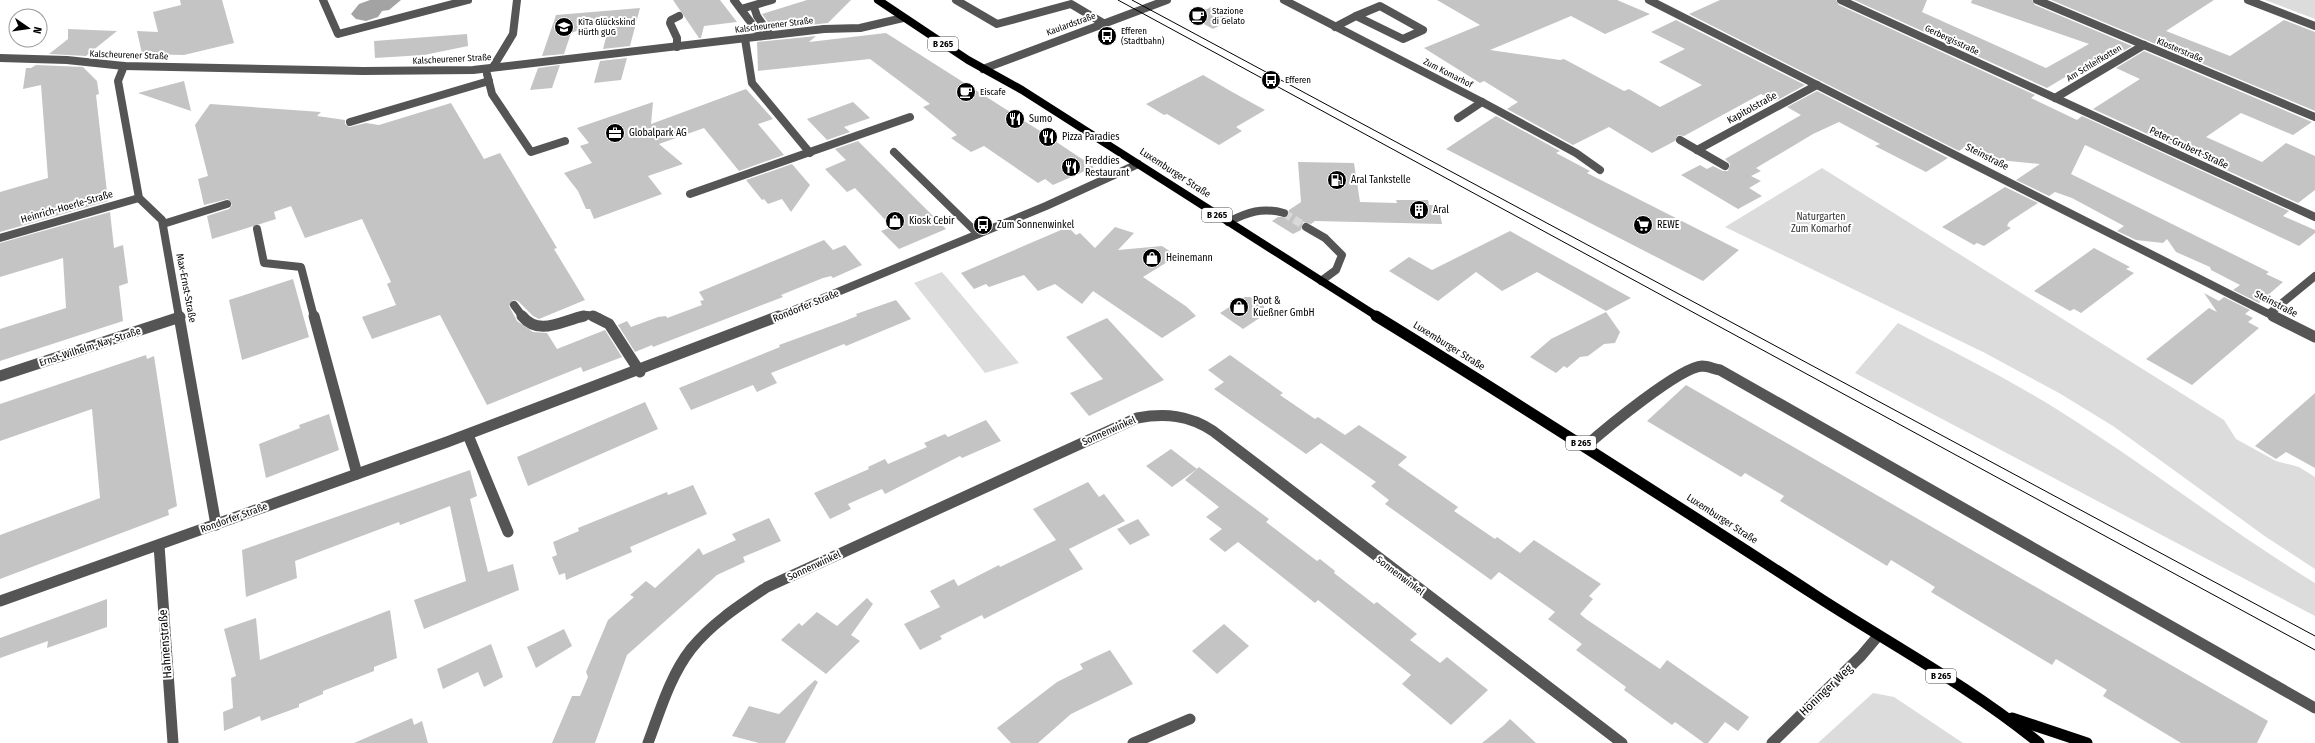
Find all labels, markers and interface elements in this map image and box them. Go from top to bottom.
cafe icon: Stazione di Gelato [1187,5,1209,27]
place label: Stazione di Gelato [1212,6,1245,26]
north arrow [8,8,48,48]
street label: Kaulardstraße [1045,10,1097,38]
street label: Kalscheurener Straße [734,15,814,35]
school or university icon: KiTa Glückskind Hürth gUG [553,16,575,38]
place label: KiTa Glückskind Hürth gUG [578,17,636,37]
street label: Gerbergisstraße [1923,23,1981,57]
text: N [30,25,44,35]
bus stop icon: Efferen (Stadtbahn) [1096,25,1118,47]
place label: Efferen (Stadtbahn) [1121,26,1165,46]
street label: Klosterstraße [2155,36,2205,64]
road number: B 265 [928,37,958,51]
street label: Am Schleifkotten [2065,43,2124,83]
street label: Kalscheurener Straße [89,49,169,61]
street label: Kalscheurener Straße [412,52,492,66]
street label: Zum Komarhof [1422,56,1475,90]
bus stop icon: Efferen [1260,69,1282,91]
place label: Efferen [1285,75,1311,85]
cafe icon: Eiscafe [955,81,977,103]
place label: Eiscafe [980,87,1006,97]
street label: Kapitolstraße [1725,89,1779,127]
restaurant icon: Sumo [1004,108,1026,130]
place label: Sumo [1029,113,1052,125]
office icon: Globalpark AG [604,122,626,144]
street label: Peter-Grubert-Straße [2148,124,2230,172]
restaurant icon: Pizza Paradies [1037,126,1059,148]
place label: Globalpark AG [629,127,687,139]
place label: Pizza Paradies [1062,131,1120,143]
street label: Steinstraße [1963,141,2011,173]
street label: Luxemburger Straße [1137,146,1213,200]
place label: Freddies Restaurant [1085,155,1130,179]
restaurant icon: Freddies Restaurant [1060,156,1082,178]
fuel station icon: Aral Tankstelle [1326,169,1348,191]
place label: Aral Tankstelle [1351,174,1411,186]
street label: Heinrich-Hoerle-Straße [20,188,114,226]
building icon: Aral [1408,199,1430,221]
place label: Aral [1433,204,1449,216]
road number: B 265 [1202,208,1232,222]
shop icon: Kiosk Cebir [884,210,906,232]
park label: Naturgarten Zum Komarhof [1791,211,1852,235]
bus stop icon: Zum Sonnenwinkel [972,214,994,236]
supermarket icon: REWE [1632,214,1654,236]
place label: Kiosk Cebir [909,215,955,227]
place label: Zum Sonnenwinkel [997,219,1075,231]
place label: REWE [1657,219,1680,231]
shop icon: Heinemann [1141,247,1163,269]
street label: Max-Ernst-Straße [173,252,199,324]
place label: Heinemann [1166,252,1213,264]
street label: Rondorfer Straße [771,287,841,325]
street label: Steinstraße [2252,288,2300,320]
place label: Poot & Kueßner GmbH [1253,295,1315,319]
shop icon: Poot & Kueßner GmbH [1228,296,1250,318]
street label: Luxemburger Straße [1411,319,1487,373]
street label: Ernst-Wilhelm-Nay-Straße [38,325,142,369]
street label: Sonnenwinkel [1080,414,1138,448]
road number: B 265 [1566,436,1596,450]
street label: Luxemburger Straße [1684,492,1760,546]
street label: Rondorfer Straße [199,500,269,536]
street label: Sonnenwinkel [785,548,843,584]
street label: Sonnenwinkel [1373,554,1427,598]
street label: Hahnenstraße [156,609,174,679]
street label: Höninger Weg [1797,661,1856,719]
road number: B 265 [1926,669,1956,683]

